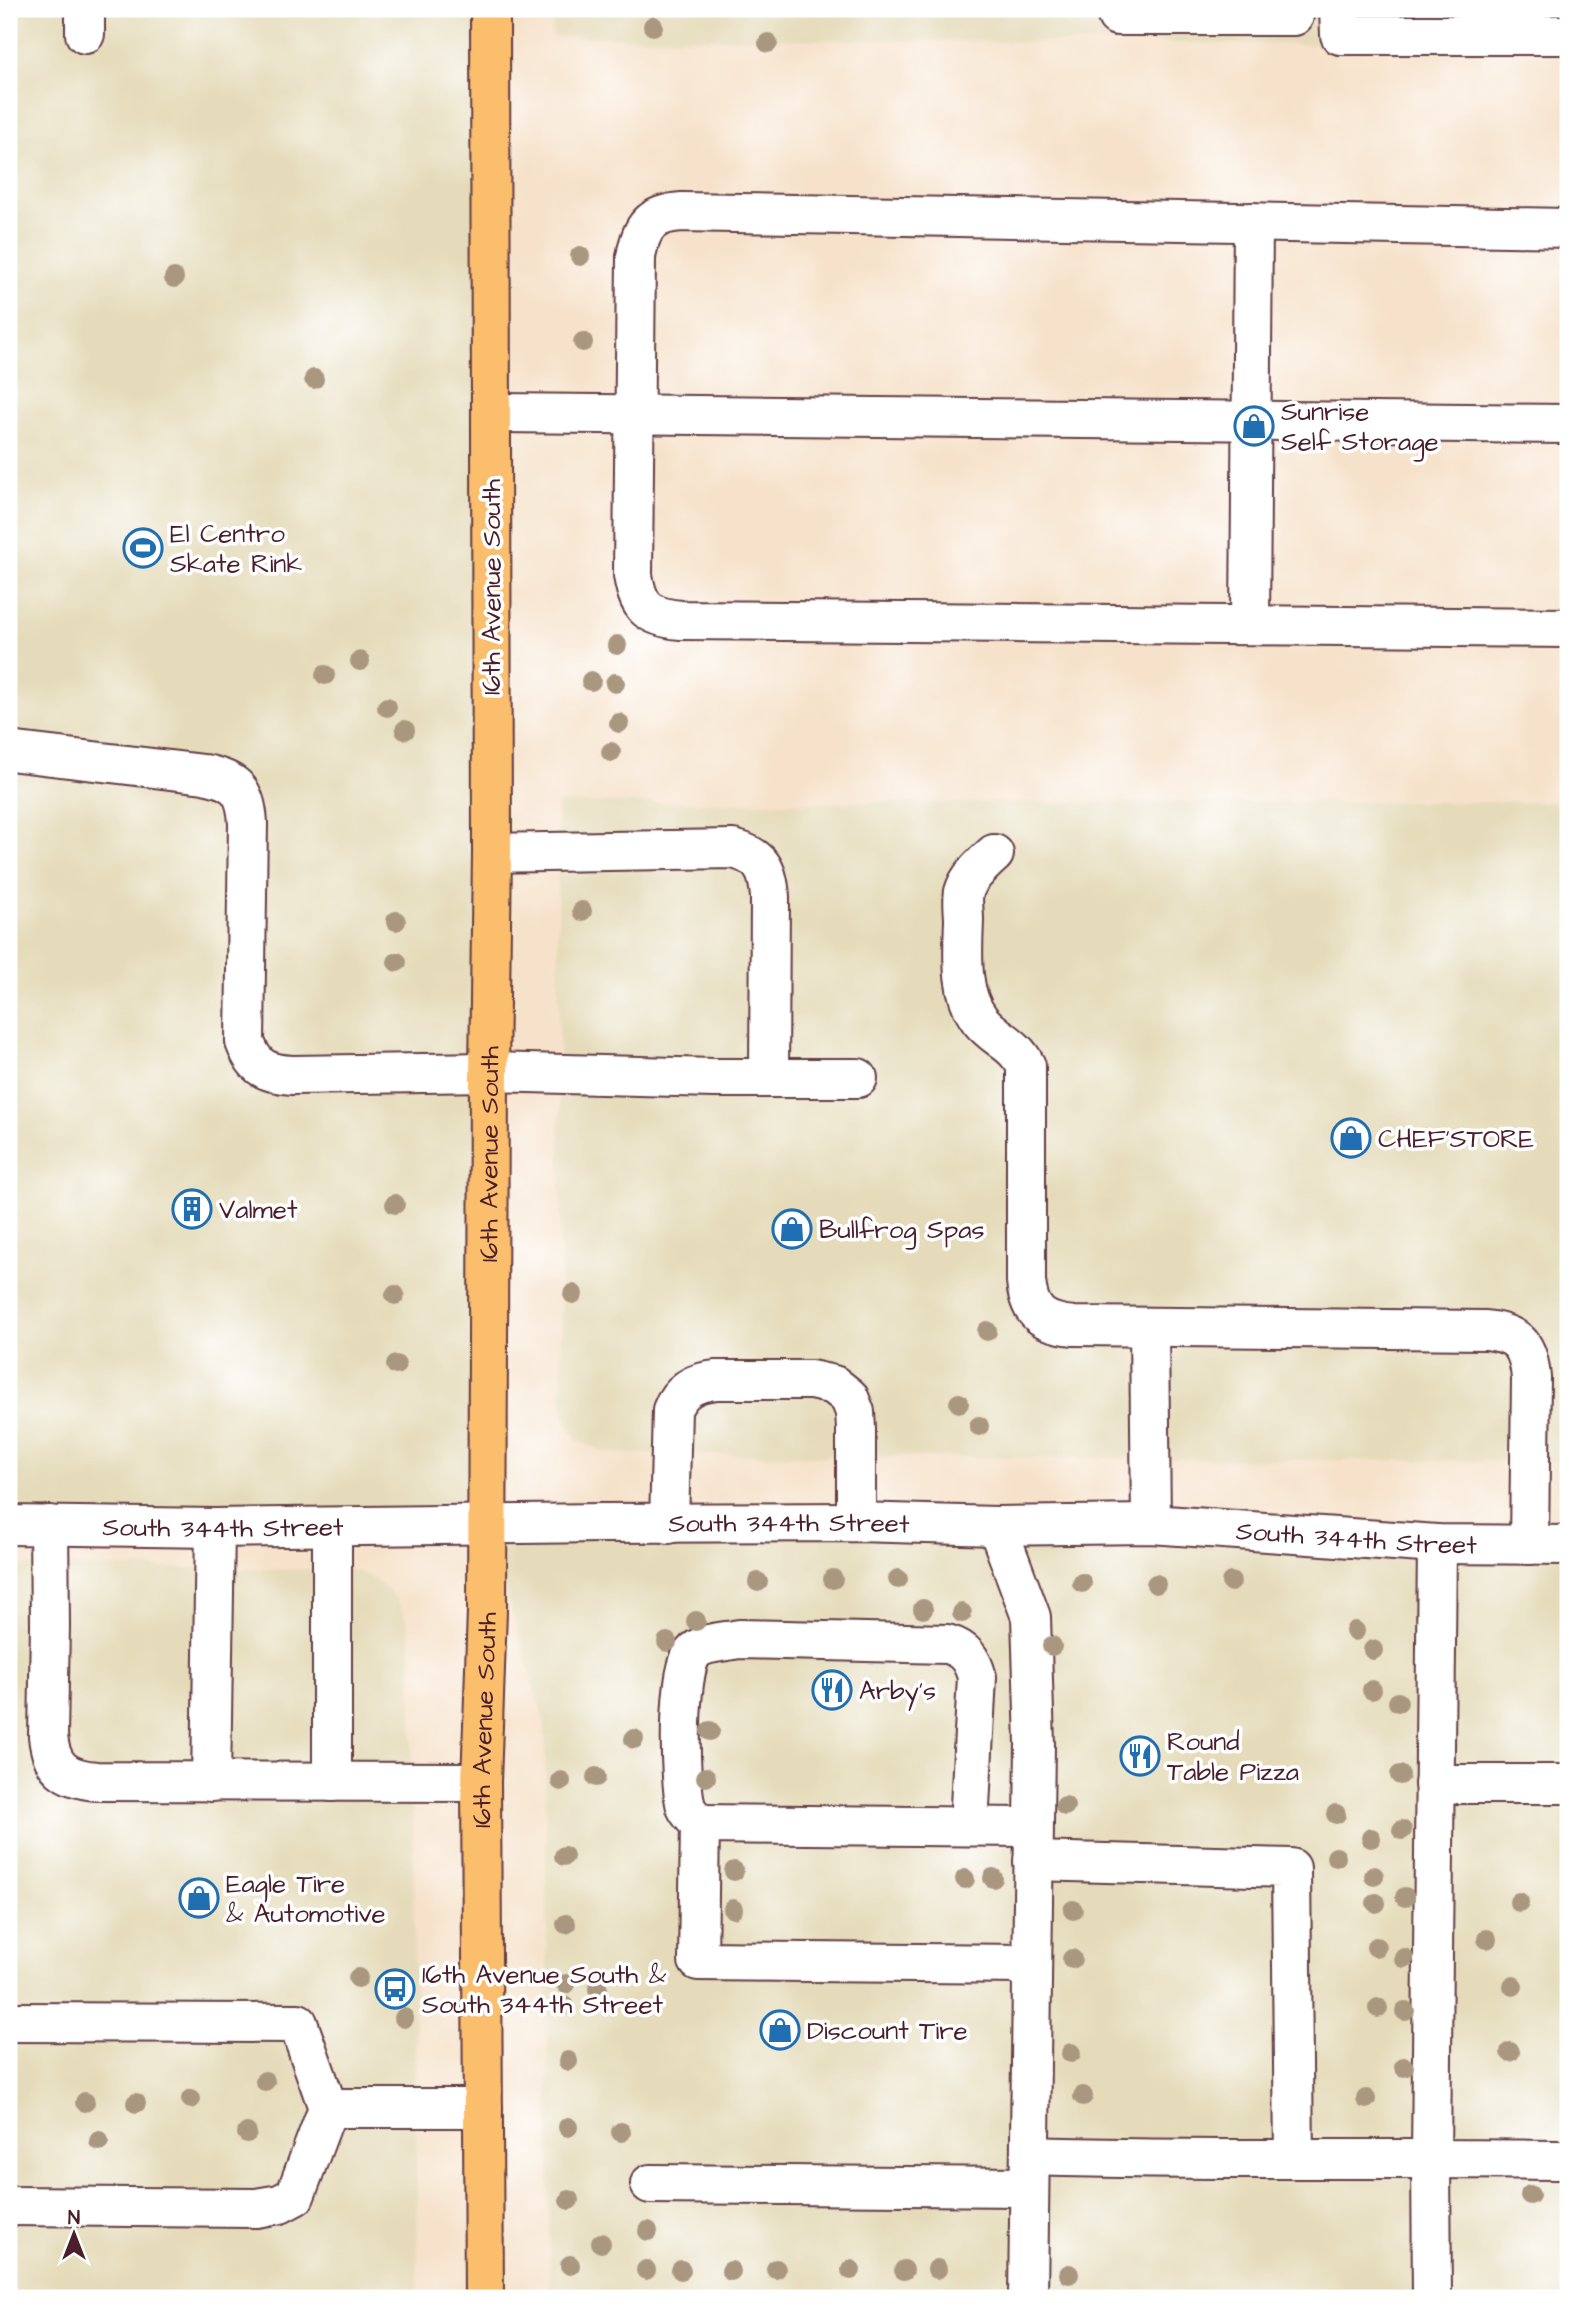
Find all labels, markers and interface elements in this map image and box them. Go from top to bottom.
place label: Sunrise Self Storage [1281,394,1439,462]
shop icon: Sunrise Self Storage [1233,405,1275,447]
street label: 16th Avenue South [474,479,510,695]
place label: El Centro Skate Rink [170,516,302,582]
sports icon: El Centro Skate Rink [122,527,164,569]
street label: 16th Avenue South [471,1046,508,1262]
shop icon: CHEF'STORE [1330,1117,1372,1159]
place label: CHEF'STORE [1378,1121,1534,1157]
building icon: Valmet [171,1188,213,1230]
place label: Valmet [219,1192,298,1228]
shop icon: Bullfrog Spas [771,1208,813,1250]
place label: Bullfrog Spas [819,1212,985,1250]
street label: South 344th Street [668,1505,910,1543]
street label: South 344th Street [102,1509,344,1547]
street label: South 344th Street [1235,1513,1477,1563]
street label: 16th Avenue South [464,1611,506,1828]
restaurant icon: Arby's [811,1669,853,1711]
place label: Arby's [859,1673,936,1711]
place label: Round Table Pizza [1167,1724,1299,1790]
restaurant icon: Round Table Pizza [1119,1735,1161,1777]
place label: Eagle Tire & Automotive [226,1866,386,1932]
shop icon: Eagle Tire & Automotive [178,1877,220,1919]
place label: 16th Avenue South & South 344th Street [422,1957,667,2023]
bus stop icon: 16th Avenue South & South 344th Street [374,1968,416,2010]
shop icon: Discount Tire [759,2009,801,2051]
place label: Discount Tire [807,2013,968,2049]
north arrow [38,2198,108,2268]
text: N [68,2205,80,2232]

